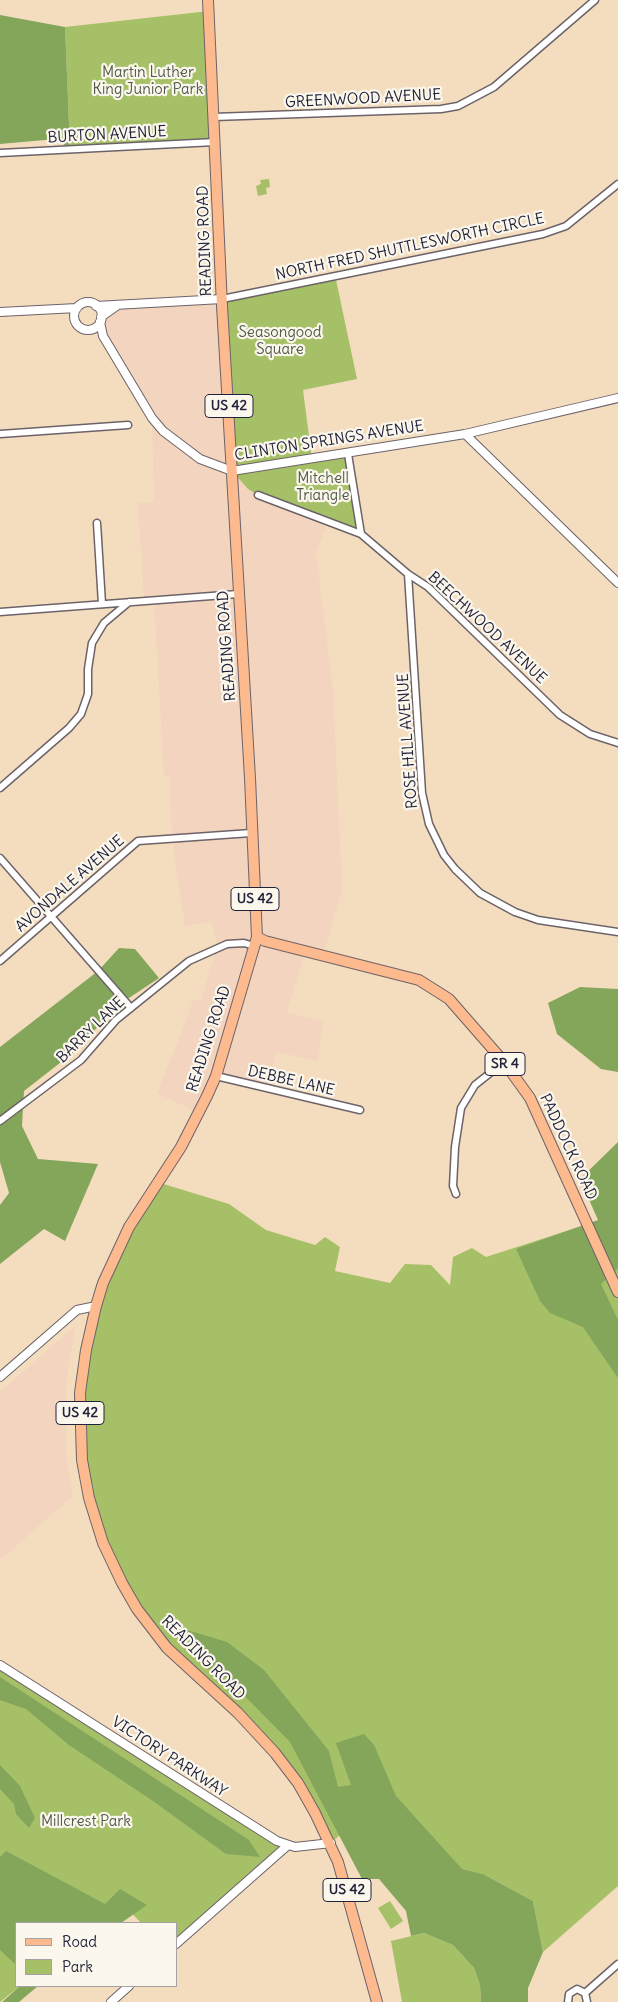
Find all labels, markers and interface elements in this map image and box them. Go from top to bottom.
park label: Martin Luther King Junior Park [93,64,203,99]
street label: GREENWOOD AVENUE [285,86,441,112]
street label: BURTON AVENUE [47,123,167,147]
street label: READING ROAD [194,185,216,297]
street label: NORTH FRED SHUTTLESWORTH CIRCLE [274,210,546,284]
park label: Seasongood Square [239,324,321,359]
road number: US 42 [205,394,253,418]
street label: CLINTON SPRINGS AVENUE [233,417,425,465]
park label: Mitchell Triangle [296,470,350,505]
street label: BEECHWOOD AVENUE [424,568,550,688]
street label: READING ROAD [214,590,240,702]
street label: ROSE HILL AVENUE [394,673,422,809]
street label: AVONDALE AVENUE [12,832,128,936]
road number: US 42 [231,888,279,911]
street label: READING ROAD [183,983,235,1095]
street label: BARRY LANE [53,993,129,1067]
road number: SR 4 [485,1052,525,1076]
street label: DEBBE LANE [246,1062,336,1100]
street label: PADDOCK ROAD [536,1091,600,1203]
road number: US 42 [56,1402,104,1425]
street label: READING ROAD [157,1612,249,1704]
street label: VICTORY PARKWAY [108,1713,230,1801]
park label: Millcrest Park [41,1813,131,1831]
road number: US 42 [323,1878,371,1902]
legend [15,1922,178,1987]
text: Road [62,1932,97,1951]
text: Park [62,1957,93,1976]

